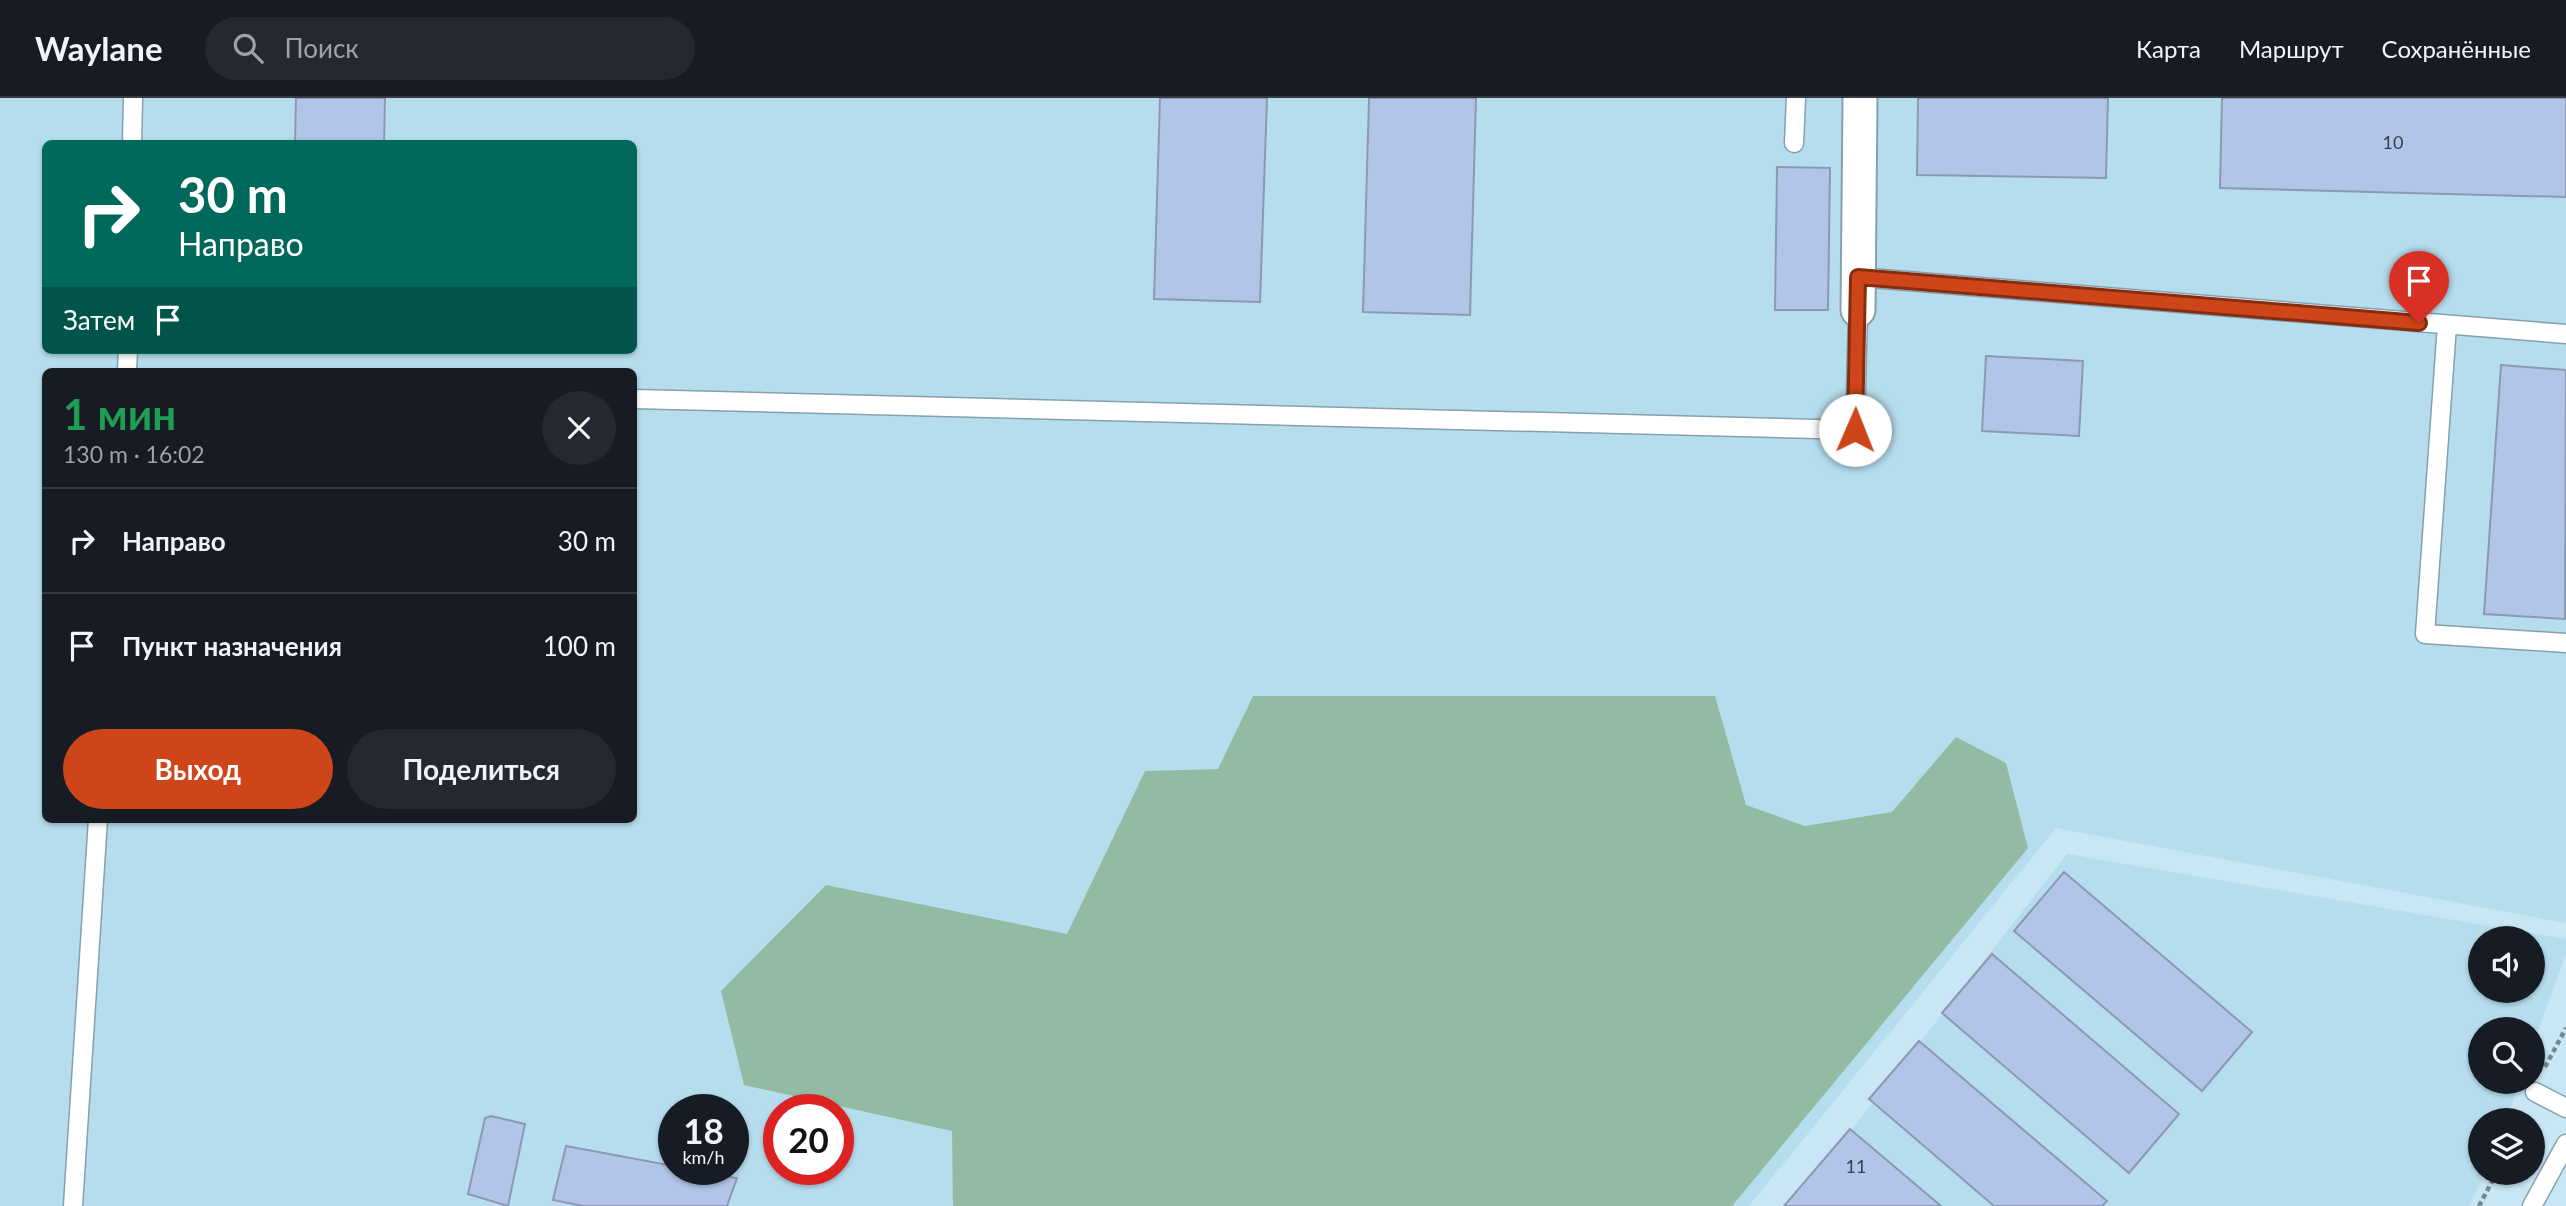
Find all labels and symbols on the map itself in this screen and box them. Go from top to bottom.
house number: 10 [2383,131,2403,153]
pin [2389,251,2449,323]
position arrow [1818,393,1892,467]
speed limit sign: 20 [763,1094,854,1185]
house number: 11 [1846,1155,1866,1177]

